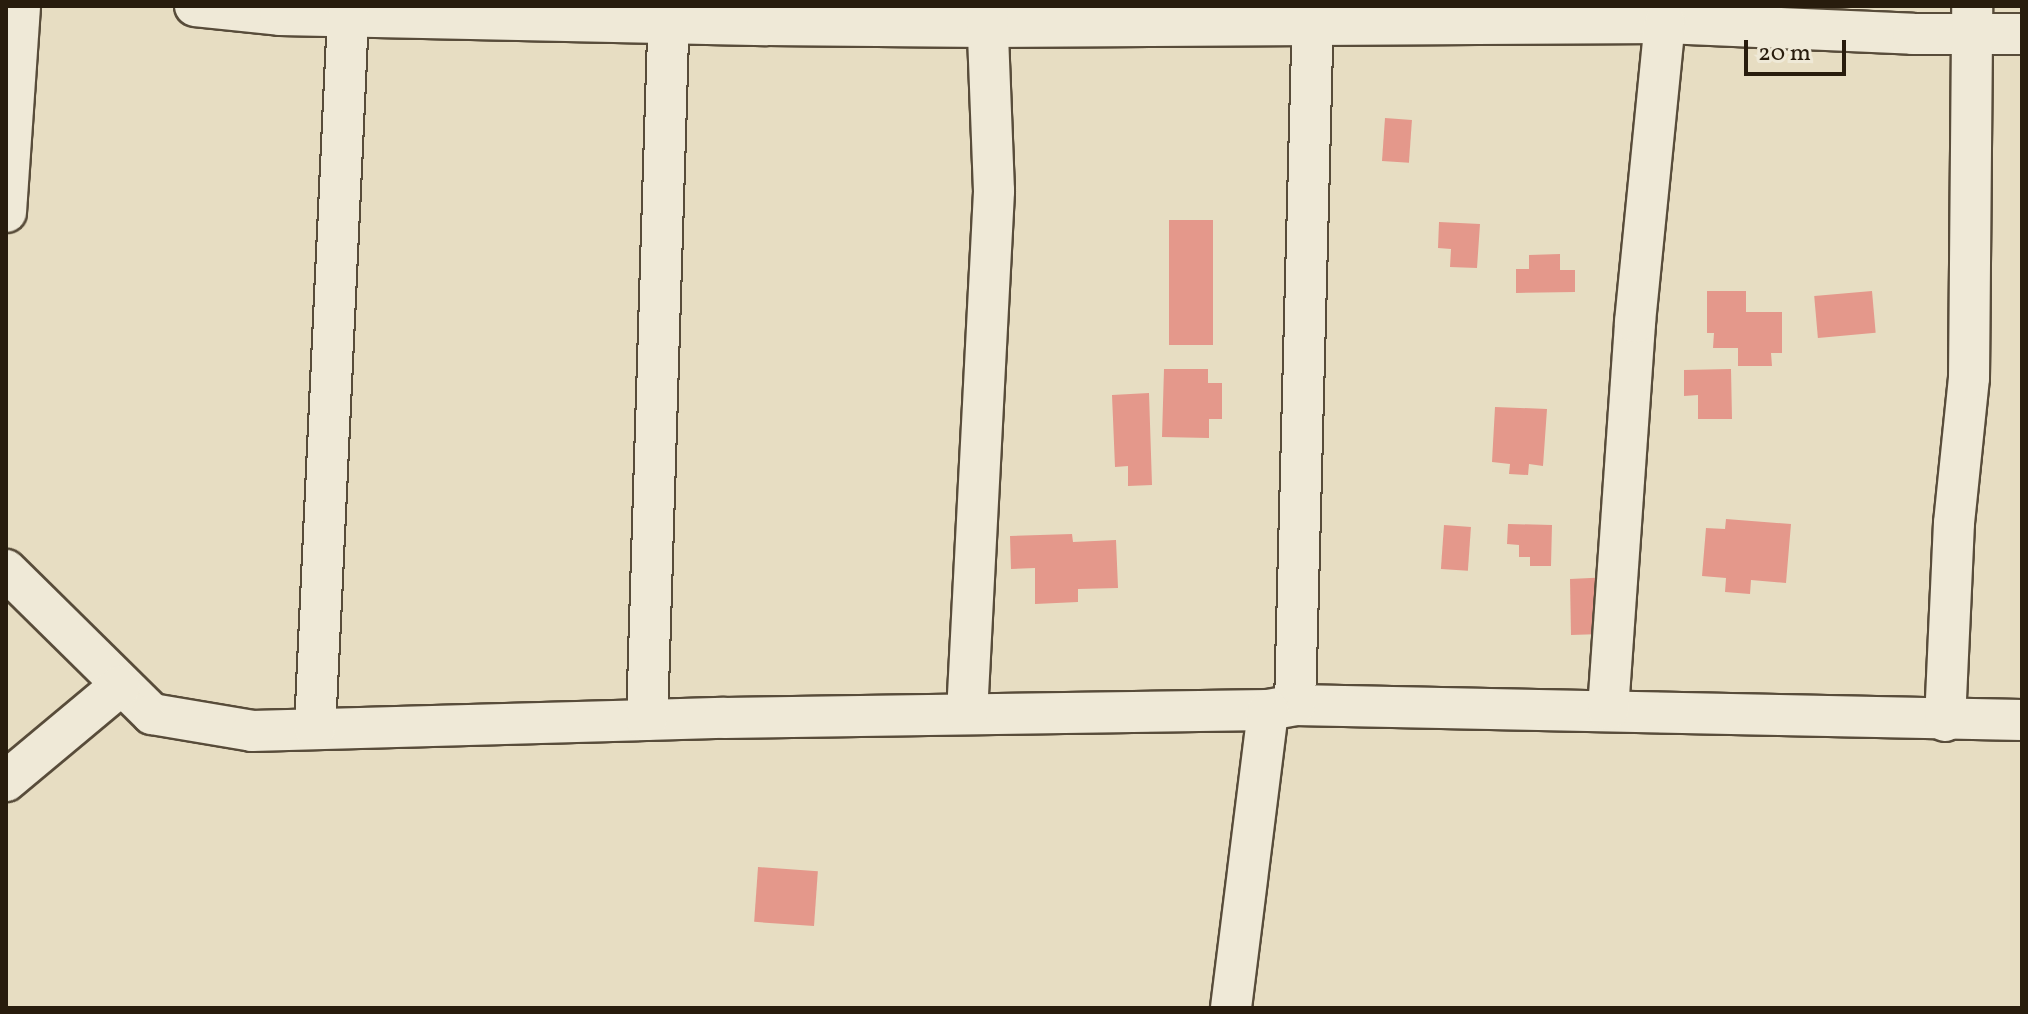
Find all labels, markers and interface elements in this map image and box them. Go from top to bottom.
scale bar [1748,24,1850,74]
text: 20 m [1758,37,1811,71]

